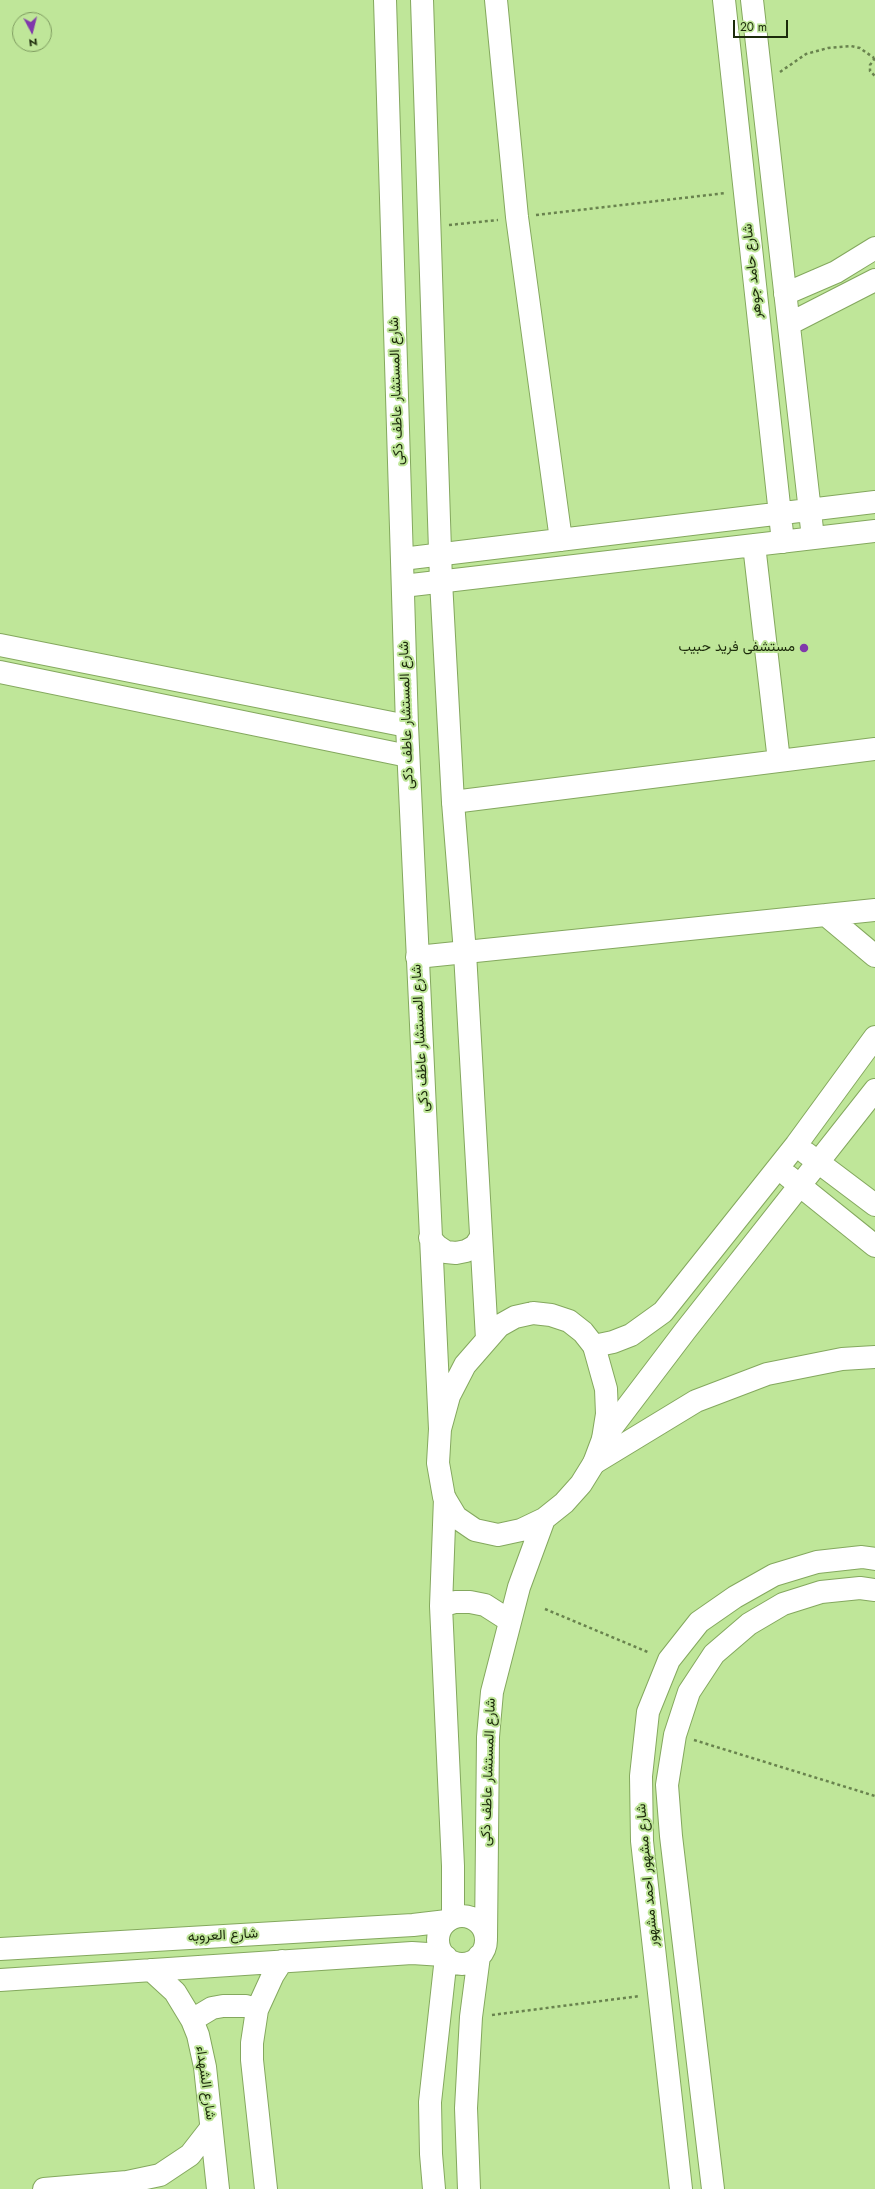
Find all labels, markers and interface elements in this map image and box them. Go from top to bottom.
north arrow [12,12,52,52]
scale bar [735,12,790,38]
text: 20 m [740,18,767,36]
text: N [28,34,39,51]
street label: شارع حامد جوهر [740,223,766,319]
street label: شارع المستشار عاطف ذكى [386,317,408,465]
place label: مستشفى فريد حبيب [678,640,795,656]
street label: شارع المستشار عاطف ذكى [396,641,418,789]
marker: مستشفى فريد حبيب [798,642,810,654]
street label: شارع المستشار عاطف ذكى [409,964,433,1112]
street label: شارع المستشار عاطف ذكى [478,1698,500,1846]
street label: شارع مشهور احمد مشهور [633,1803,663,1947]
street label: شارع العروبه [187,1926,259,1946]
street label: شارع الشهداء [191,2045,219,2121]

